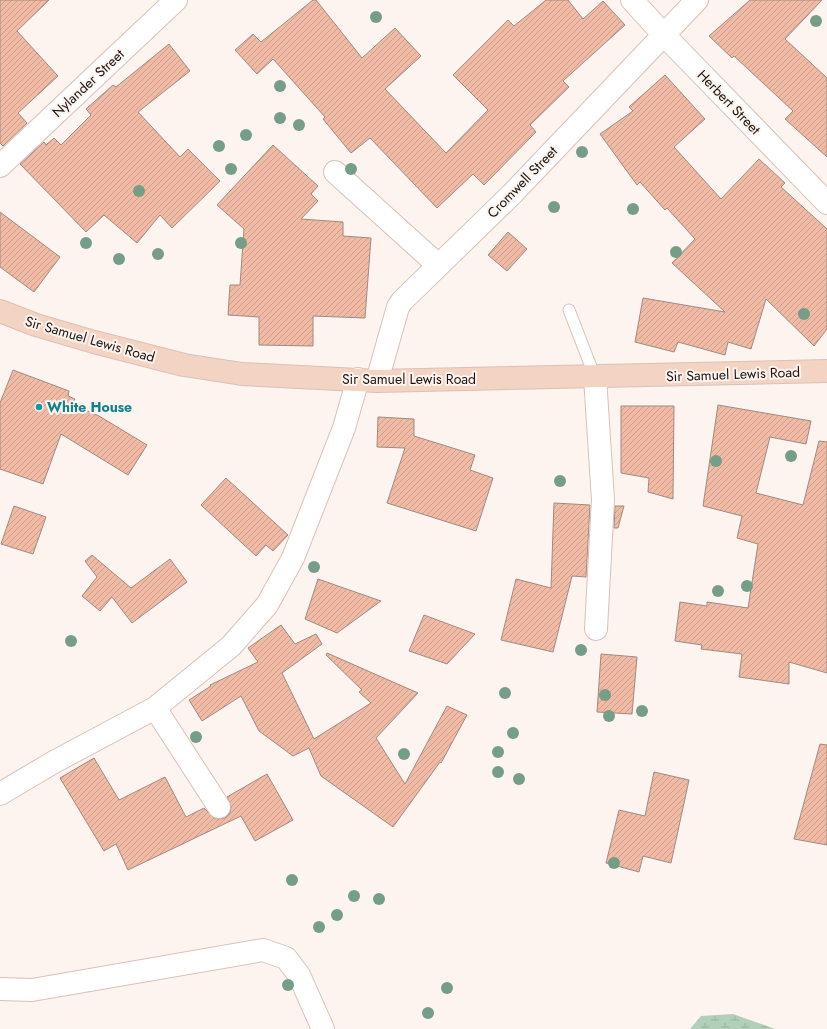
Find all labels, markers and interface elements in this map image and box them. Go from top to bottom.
street label: Nylander Street [48,44,129,122]
street label: Herbert Street [693,65,765,139]
street label: Cromwell Street [482,141,562,222]
street label: Sir Samuel Lewis Road [23,311,157,367]
street label: Sir Samuel Lewis Road [666,362,800,386]
street label: Sir Samuel Lewis Road [342,369,476,389]
place label: White House [47,397,132,417]
marker: White House [34,402,44,412]

